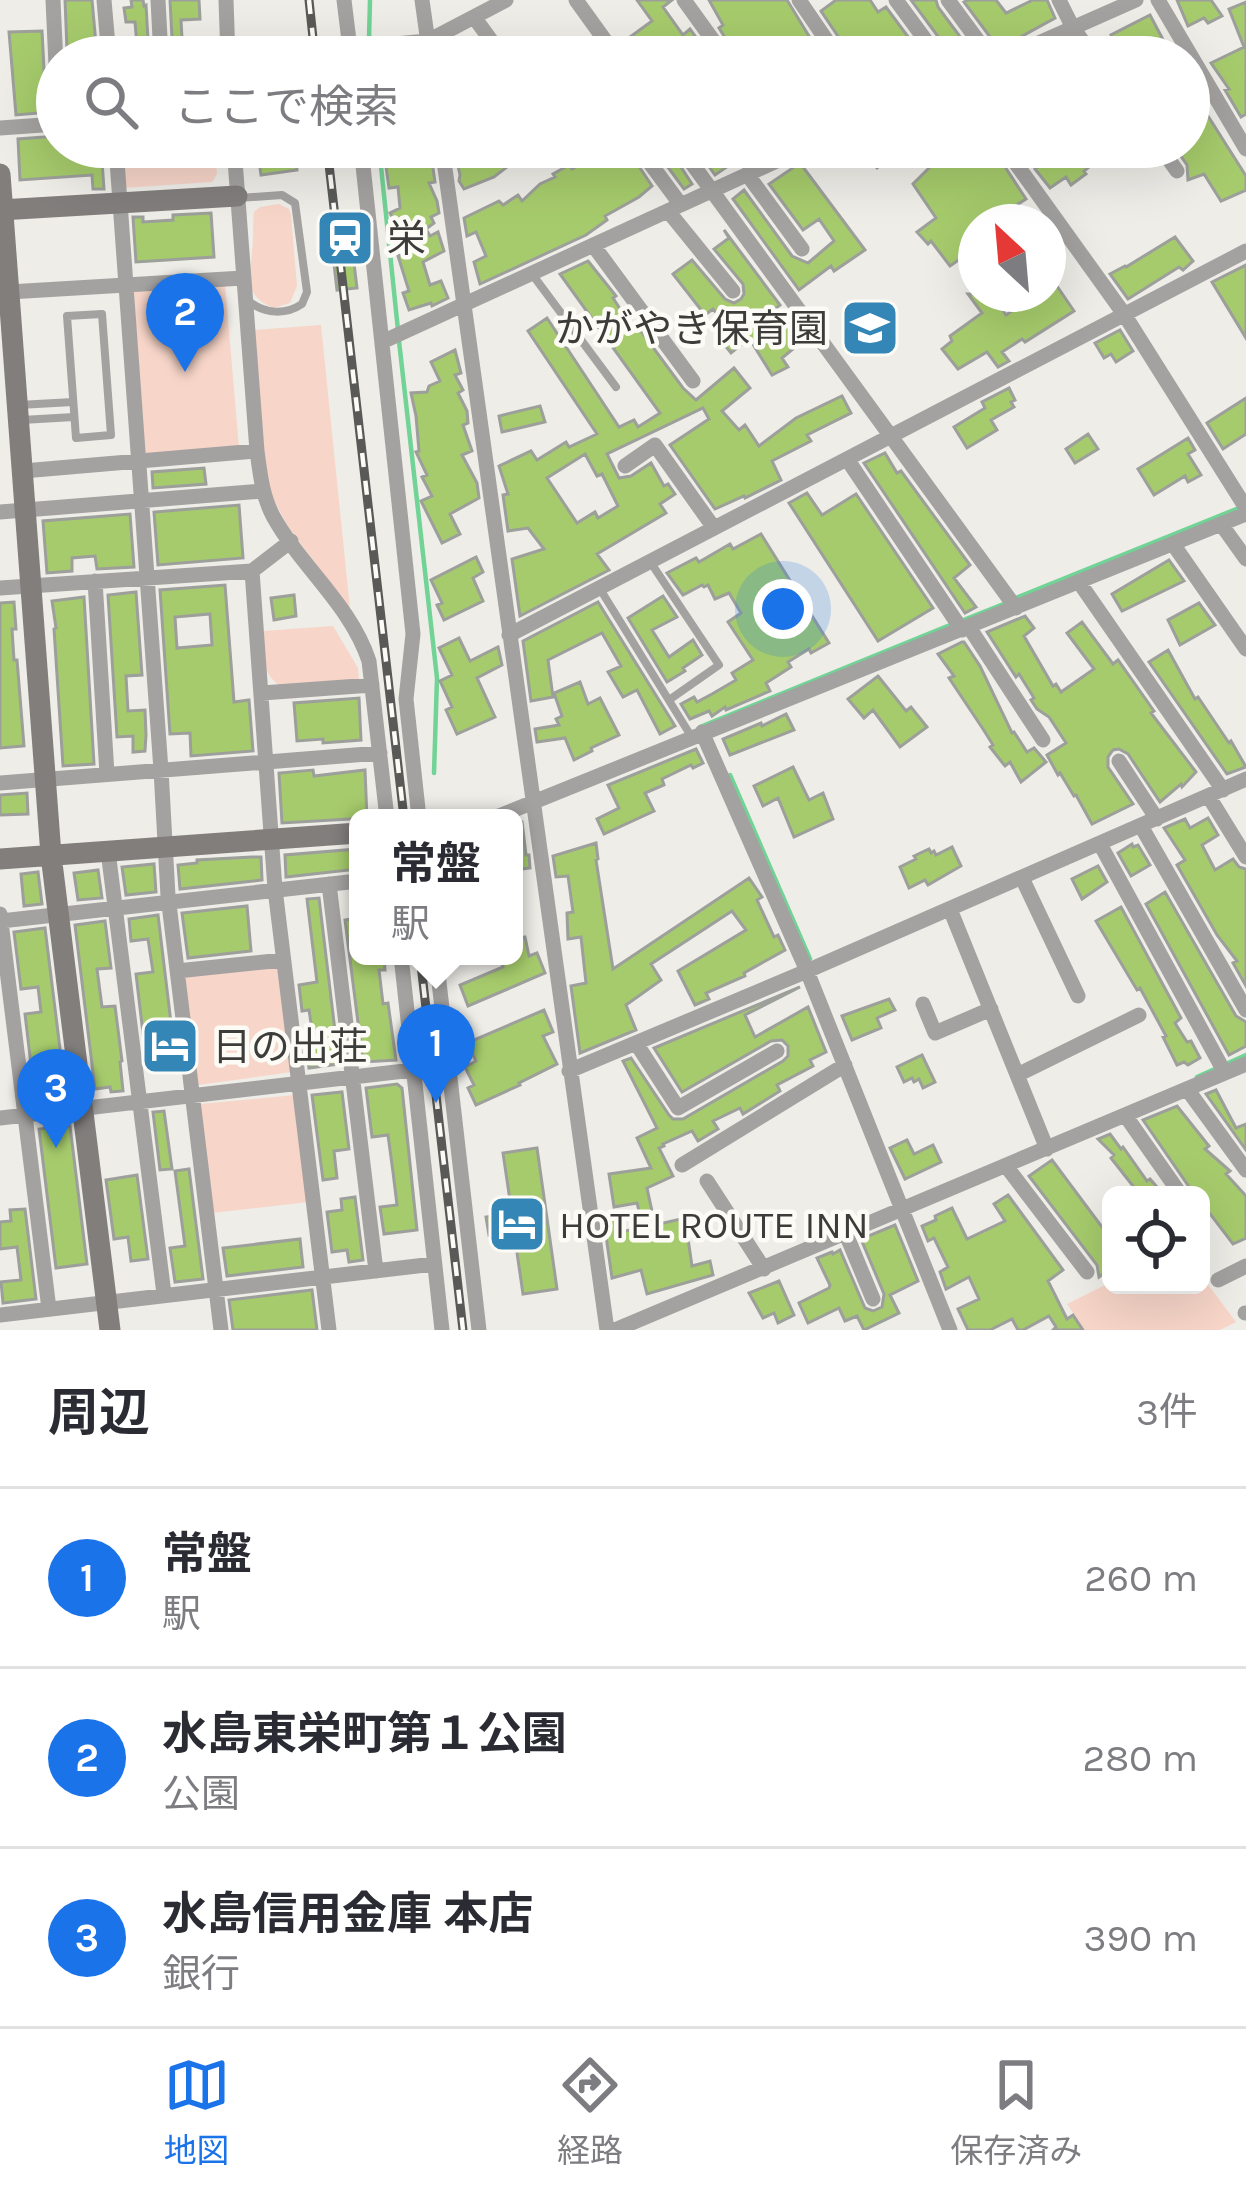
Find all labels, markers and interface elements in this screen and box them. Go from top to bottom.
search box [36,36,1210,168]
icon: search [78,69,144,135]
text: ここで検索 [174,81,399,133]
north arrow [958,204,1066,312]
station icon: 栄 [314,207,376,269]
place label: 栄 [387,216,426,262]
pin: 2 [146,273,224,372]
school or university icon: かがやき保育園 [839,297,901,359]
place label: かがやき保育園 [555,306,828,352]
your location [753,579,813,639]
popup [349,809,523,965]
text: 常盤 [391,838,481,890]
text: 駅 [391,901,430,947]
pin: 1 [397,1004,475,1103]
hotel icon: 日の出荘 [139,1015,201,1077]
place label: 日の出荘 [212,1024,368,1070]
pin: 3 [17,1049,95,1148]
map controls [1102,1186,1210,1294]
button: locate [1102,1186,1210,1294]
hotel icon: HOTEL ROUTE INN [486,1193,548,1255]
place label: HOTEL ROUTE INN [559,1202,869,1248]
text: 周辺 [48,1383,150,1443]
text: 3件 [1136,1389,1198,1435]
text: 常盤 [162,1528,252,1580]
text: 1 [80,1555,94,1601]
text: 260 m [1084,1555,1198,1601]
text: 駅 [162,1591,201,1637]
text: 水島東栄町第１公園 [162,1708,567,1760]
text: 2 [75,1735,99,1781]
text: 280 m [1083,1735,1198,1781]
text: 公園 [162,1771,240,1817]
text: 水島信用金庫 本店 [162,1888,533,1940]
text: 3 [75,1915,99,1961]
text: 390 m [1083,1915,1198,1961]
text: 銀行 [162,1951,240,1997]
tab: 地図 [164,2052,230,2172]
tab: 経路 [557,2052,623,2172]
tab: 保存済み [950,2052,1082,2172]

